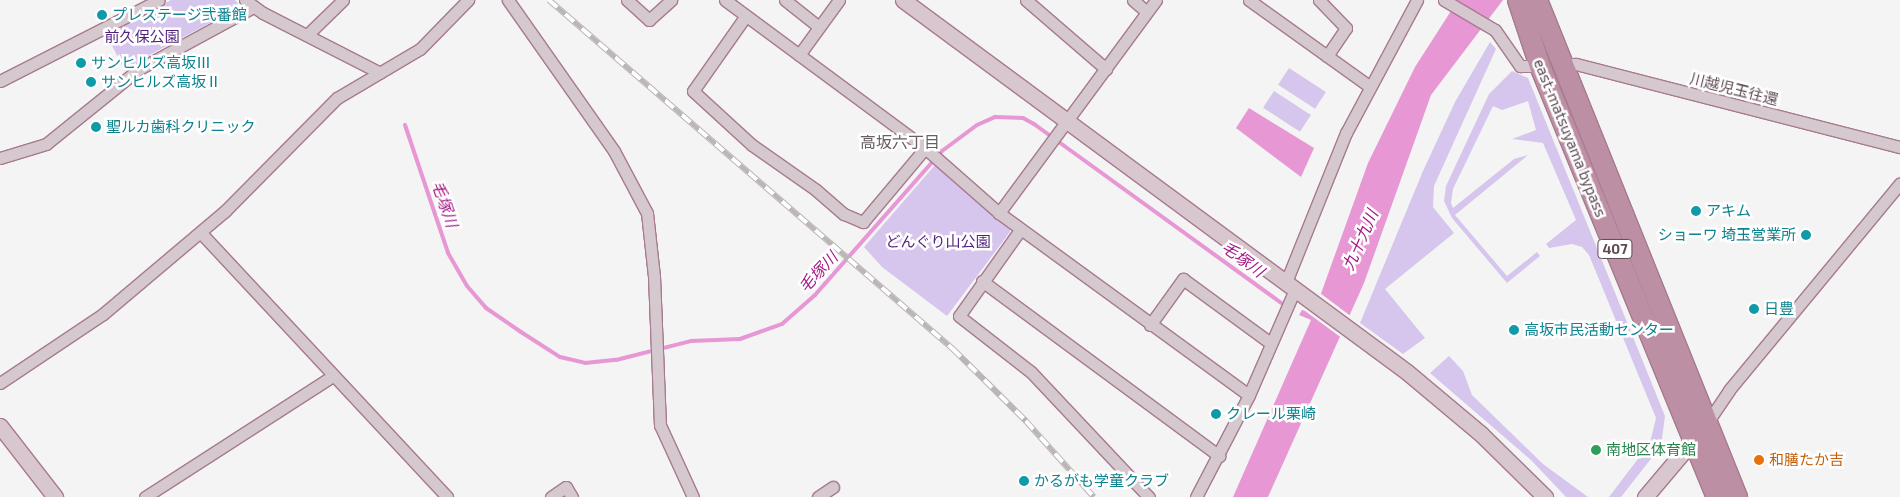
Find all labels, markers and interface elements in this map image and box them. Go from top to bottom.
place label: プレステージ弐番館 [112,6,247,24]
marker: プレステージ弐番館 [96,9,108,21]
park label: 前久保公園 [105,28,179,46]
place label: サンヒルズ高坂Ⅲ [91,54,211,72]
street label: east-matsuyama bypass [1530,56,1610,220]
marker: サンヒルズ高坂Ⅲ [75,57,87,69]
street label: 川越児玉往還 [1688,69,1780,109]
place label: サンヒルズ高坂Ⅱ [101,73,221,91]
marker: サンヒルズ高坂Ⅱ [85,76,97,88]
place label: 聖ルカ歯科クリニック [106,118,256,136]
marker: 聖ルカ歯科クリニック [90,121,102,133]
district label: 高坂六丁目 [860,132,940,152]
water label: 毛塚川 [428,178,462,230]
place label: アキム [1706,202,1751,220]
marker: アキム [1690,205,1702,217]
water label: 九十九川 [1338,207,1382,273]
place label: ショーワ 埼玉営業所 [1658,226,1796,244]
marker: ショーワ 埼玉営業所 [1800,229,1812,241]
park label: どんぐり山公園 [886,233,990,251]
water label: 毛塚川 [1218,237,1268,281]
road number: 407 [1596,238,1634,260]
water label: 毛塚川 [795,248,841,296]
place label: 日豊 [1764,300,1794,318]
marker: 日豊 [1748,303,1760,315]
place label: 高坂市民活動センター [1524,321,1674,339]
marker: 高坂市民活動センター [1508,324,1520,336]
place label: クレール栗崎 [1226,405,1316,423]
marker: クレール栗崎 [1210,408,1222,420]
place label: 南地区体育館 [1606,441,1696,459]
marker: 南地区体育館 [1590,444,1602,456]
place label: 和膳たか吉 [1769,451,1844,469]
marker: 和膳たか吉 [1753,454,1765,466]
place label: かるがも学童クラブ [1034,472,1169,490]
marker: かるがも学童クラブ [1018,475,1030,487]

